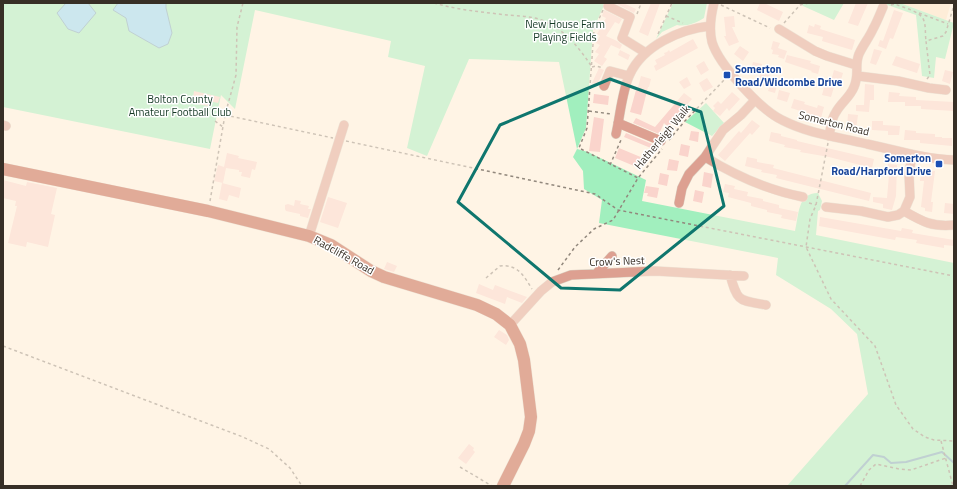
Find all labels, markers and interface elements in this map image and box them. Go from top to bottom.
park label: New House Farm Playing Fields [525,16,605,45]
place label: Somerton Road/Widcombe Drive [735,61,843,90]
marker: Somerton Road/Widcombe Drive [722,70,732,80]
park label: Bolton County Amateur Football Club [129,91,232,120]
street label: Hatherleigh Walk [630,101,694,173]
street label: Somerton Road [797,107,871,140]
place label: Somerton Road/Harpford Drive [831,150,931,179]
marker: Somerton Road/Harpford Drive [934,159,944,169]
street label: Radcliffe Road [311,232,377,278]
street label: Crow's Nest [589,252,645,270]

